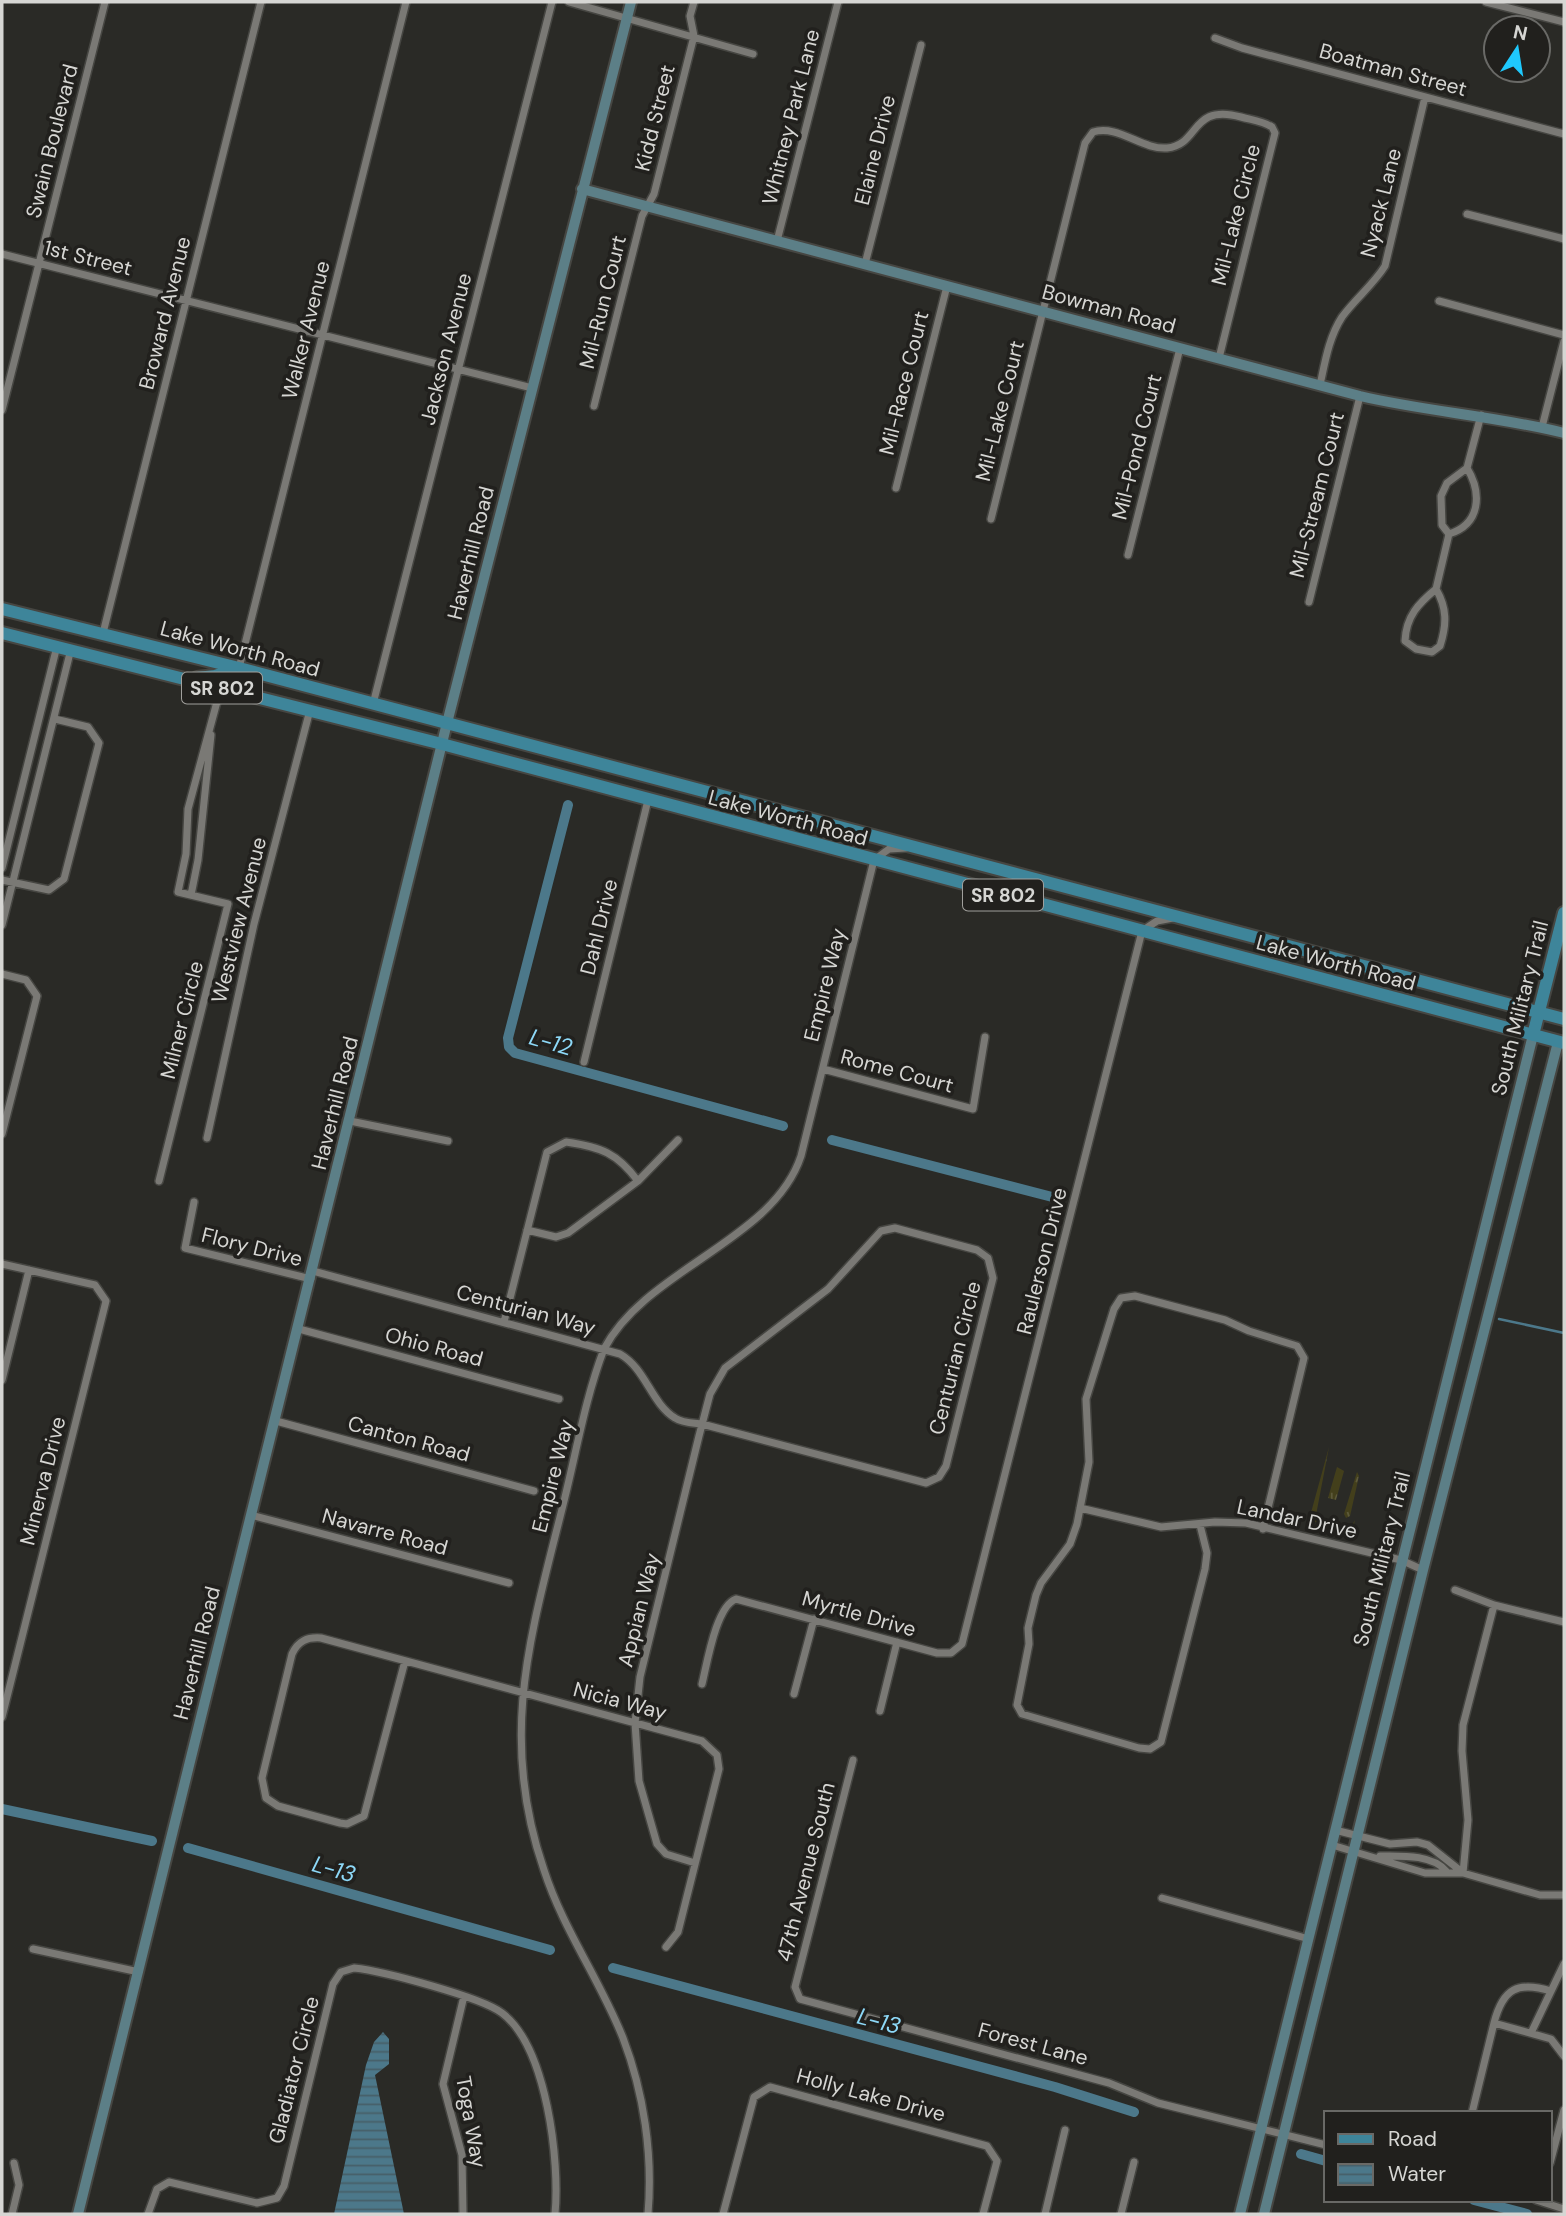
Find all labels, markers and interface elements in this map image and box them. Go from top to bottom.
north arrow [1482,14,1552,84]
text: N [1511,19,1530,47]
street label: Whitney Park Lane [756,26,826,208]
street label: Boatman Street [1316,37,1470,103]
street label: Swain Boulevard [19,61,85,221]
street label: Kidd Street [628,62,682,174]
street label: Elaine Drive [848,92,902,208]
street label: Mil-Lake Circle [1205,141,1267,289]
street label: Nyack Lane [1354,145,1408,261]
street label: Mil-Run Court [573,232,633,372]
street label: 1st Street [41,234,135,282]
street label: Broward Avenue [132,234,198,392]
street label: Walker Avenue [275,258,337,402]
street label: Jackson Avenue [414,270,478,428]
street label: Bowman Road [1039,278,1179,340]
street label: Mil-Race Court [873,308,935,458]
street label: Mil-Lake Court [969,338,1031,484]
street label: Mil-Pond Court [1105,371,1169,523]
street label: Mil-Stream Court [1283,409,1351,581]
street label: Haverhill Road [441,483,501,623]
street label: Lake Worth Road [157,614,323,684]
road number: SR 802 [182,673,262,704]
street label: Lake Worth Road [705,783,871,853]
street label: Westview Avenue [205,834,273,1006]
street label: Dahl Drive [574,876,624,978]
road number: SR 802 [963,880,1043,911]
street label: South Military Trail [1485,918,1555,1098]
street label: Empire Way [797,925,853,1045]
street label: Lake Worth Road [1253,928,1419,998]
street label: Milner Circle [154,958,210,1082]
water label: L-12 [526,1022,576,1062]
street label: Haverhill Road [305,1033,365,1173]
street label: Rome Court [837,1042,957,1100]
street label: Raulerson Drive [1010,1185,1074,1337]
street label: Flory Drive [199,1221,305,1273]
street label: Centurian Way [453,1278,599,1342]
street label: Centurian Circle [922,1278,988,1438]
street label: Ohio Road [382,1320,486,1374]
street label: Canton Road [345,1409,473,1469]
street label: Minerva Drive [13,1414,73,1548]
street label: Empire Way [525,1416,581,1536]
street label: South Military Trail [1347,1469,1417,1649]
street label: Landar Drive [1234,1493,1360,1545]
street label: Navarre Road [319,1502,451,1562]
street label: Appian Way [611,1550,667,1670]
street label: Haverhill Road [167,1583,227,1723]
street label: Myrtle Drive [799,1584,919,1644]
street label: Nicia Way [570,1675,670,1727]
street label: 47th Avenue South [770,1779,842,1965]
water label: L-13 [309,1849,359,1889]
street label: Gladiator Circle [262,1993,326,2147]
water label: L-13 [854,2001,904,2041]
street label: Forest Lane [975,2016,1091,2072]
street label: Holly Lake Drive [794,2062,949,2128]
street label: Toga Way [449,2074,493,2170]
legend [1324,2111,1552,2202]
text: Road [1388,2125,1437,2153]
text: Water [1388,2160,1446,2188]

